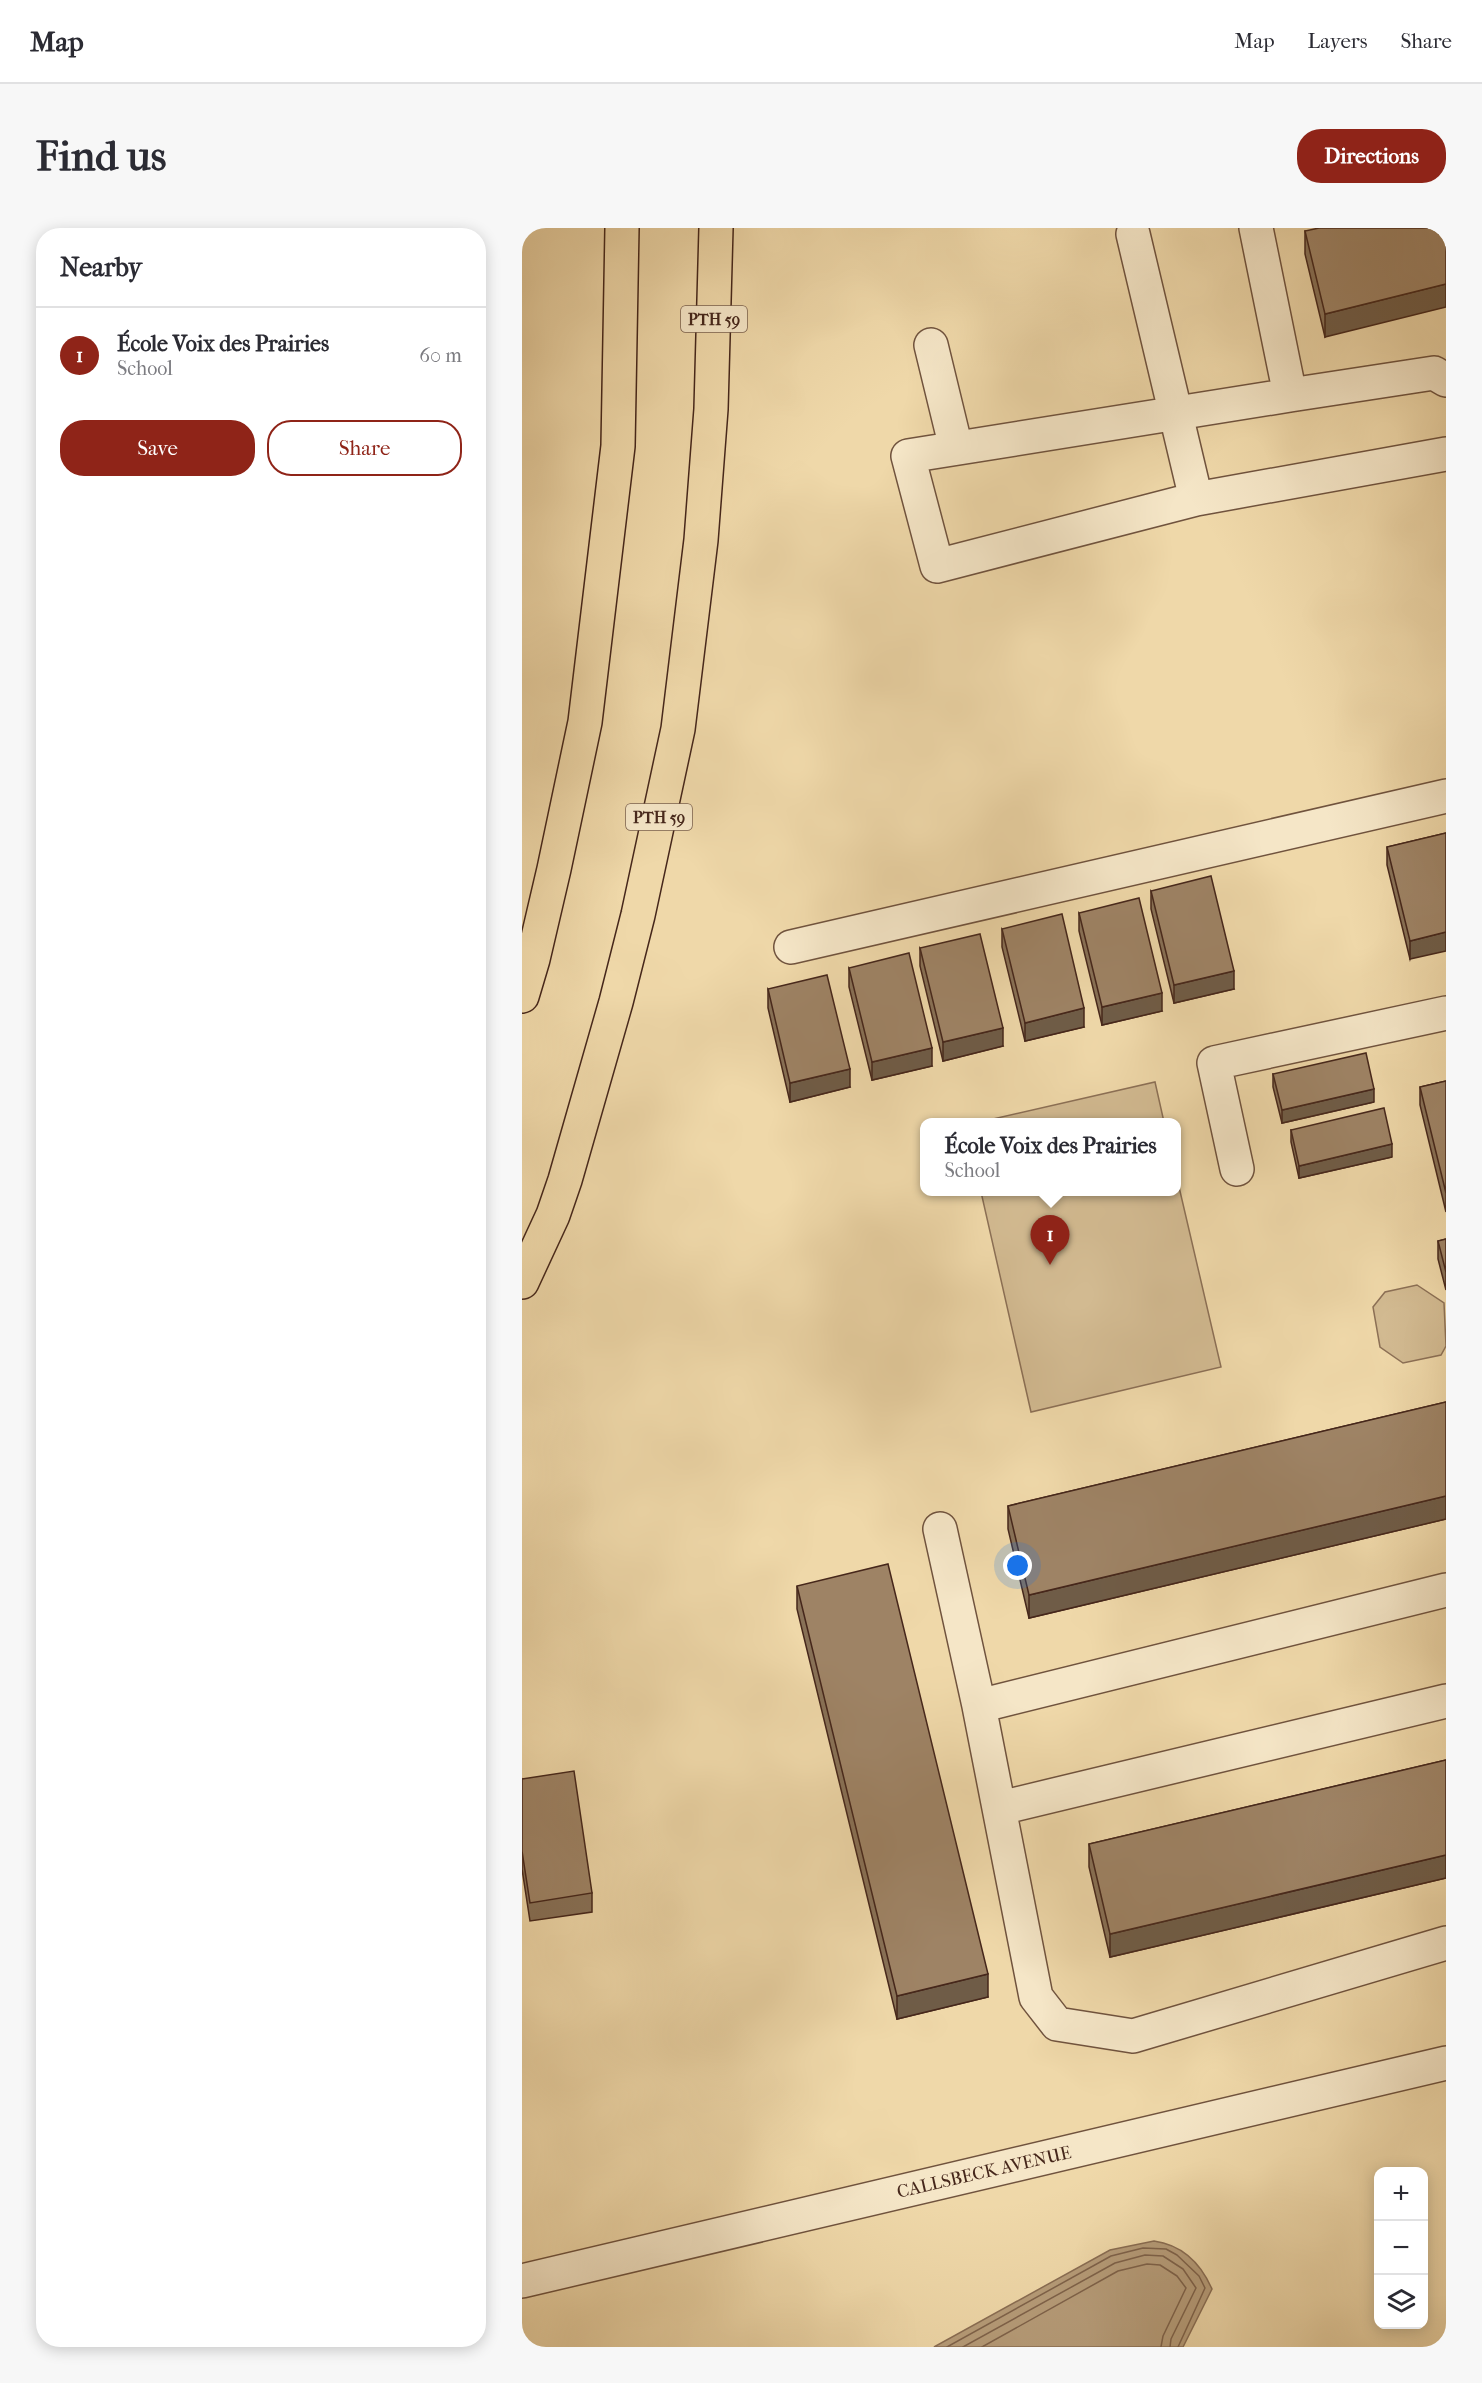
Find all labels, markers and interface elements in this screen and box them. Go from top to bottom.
text: Map [30,25,84,58]
text: Map [1234,29,1275,53]
text: Layers [1308,29,1367,53]
text: Share [1400,29,1452,53]
button: Directions [1297,129,1446,183]
text: Find us [36,132,166,181]
text: Nearby [60,252,142,283]
road number: PTH 59 [681,306,747,332]
text: École Voix des Prairies [117,331,329,357]
text: 1 [76,344,83,367]
text: 60 m [419,344,462,367]
text: School [117,357,173,380]
button: Save [60,420,255,476]
button: Share [267,420,462,476]
road number: PTH 59 [626,804,692,830]
popup [920,1118,1181,1196]
text: École Voix des Prairies [944,1133,1157,1159]
text: School [944,1159,1000,1182]
pin: 1 [1030,1216,1070,1265]
your location [1003,1551,1032,1580]
street label: CALLSBECK AVENUE [895,2142,1073,2203]
map controls [1374,2167,1428,2329]
button: + [1374,2167,1428,2221]
button: − [1374,2221,1428,2275]
button: layers [1374,2275,1428,2329]

